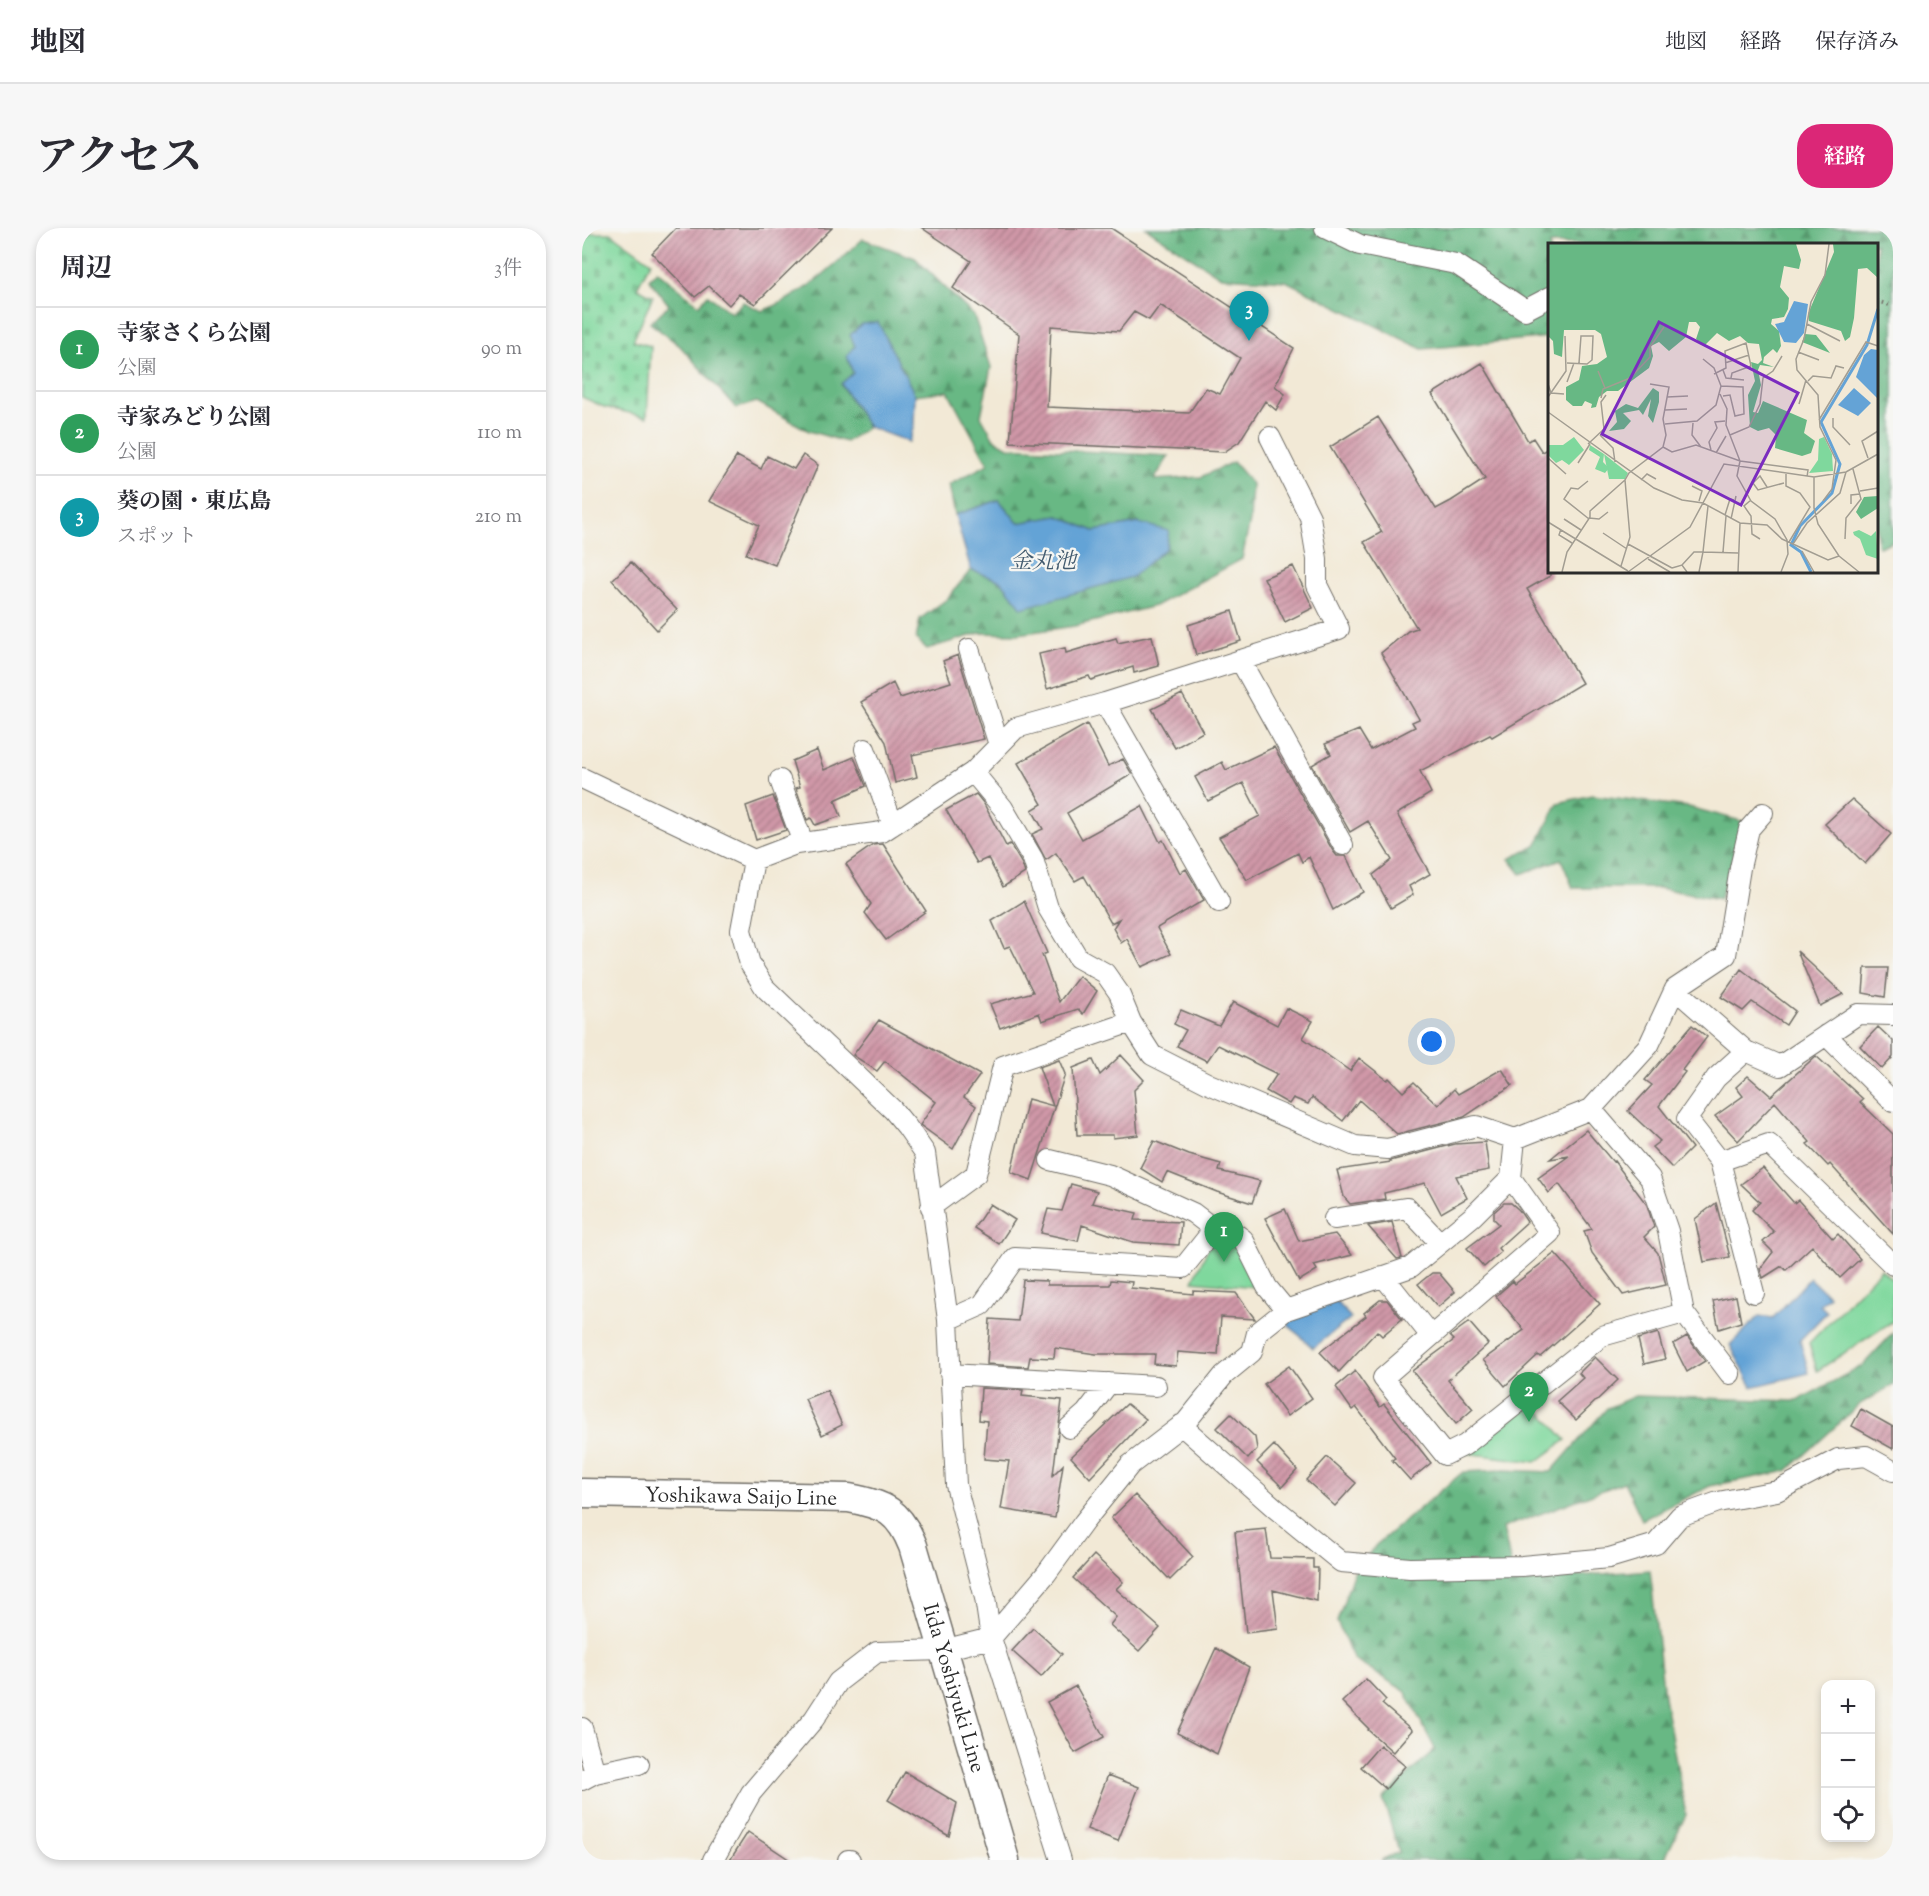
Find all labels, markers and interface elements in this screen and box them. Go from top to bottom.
text: 地図 [30,24,86,64]
text: 地図 [1665,28,1707,58]
text: 経路 [1740,28,1782,58]
text: 保存済み [1815,28,1899,58]
button: 経路 [1797,124,1893,188]
text: アクセス [36,130,203,190]
inset map [1548,243,1878,573]
text: 周辺 [60,251,112,288]
text: 3件 [494,255,522,284]
pin: 3 [1230,291,1268,341]
text: 寺家さくら公園 [117,319,271,351]
text: 1 [76,335,83,364]
text: 90 m [481,335,522,364]
text: 公園 [117,355,157,384]
text: 寺家みどり公園 [117,403,271,435]
text: 2 [75,419,84,448]
text: 110 m [477,419,522,448]
text: 公園 [117,439,157,468]
text: 葵の園・東広島 [117,487,271,519]
text: 3 [75,503,84,532]
text: 210 m [475,503,522,532]
text: スポット [117,523,197,552]
water label: 金丸池 [1010,547,1079,579]
your location [1417,1027,1446,1056]
pin: 1 [1204,1212,1244,1262]
pin: 2 [1510,1372,1548,1422]
street label: Yoshikawa Saijo Line [645,1481,837,1515]
street label: Iida Yoshiyuki Line [914,1600,992,1776]
map controls [1821,1680,1875,1842]
button: + [1821,1680,1875,1734]
button: − [1821,1734,1875,1788]
button: locate [1821,1788,1875,1842]

